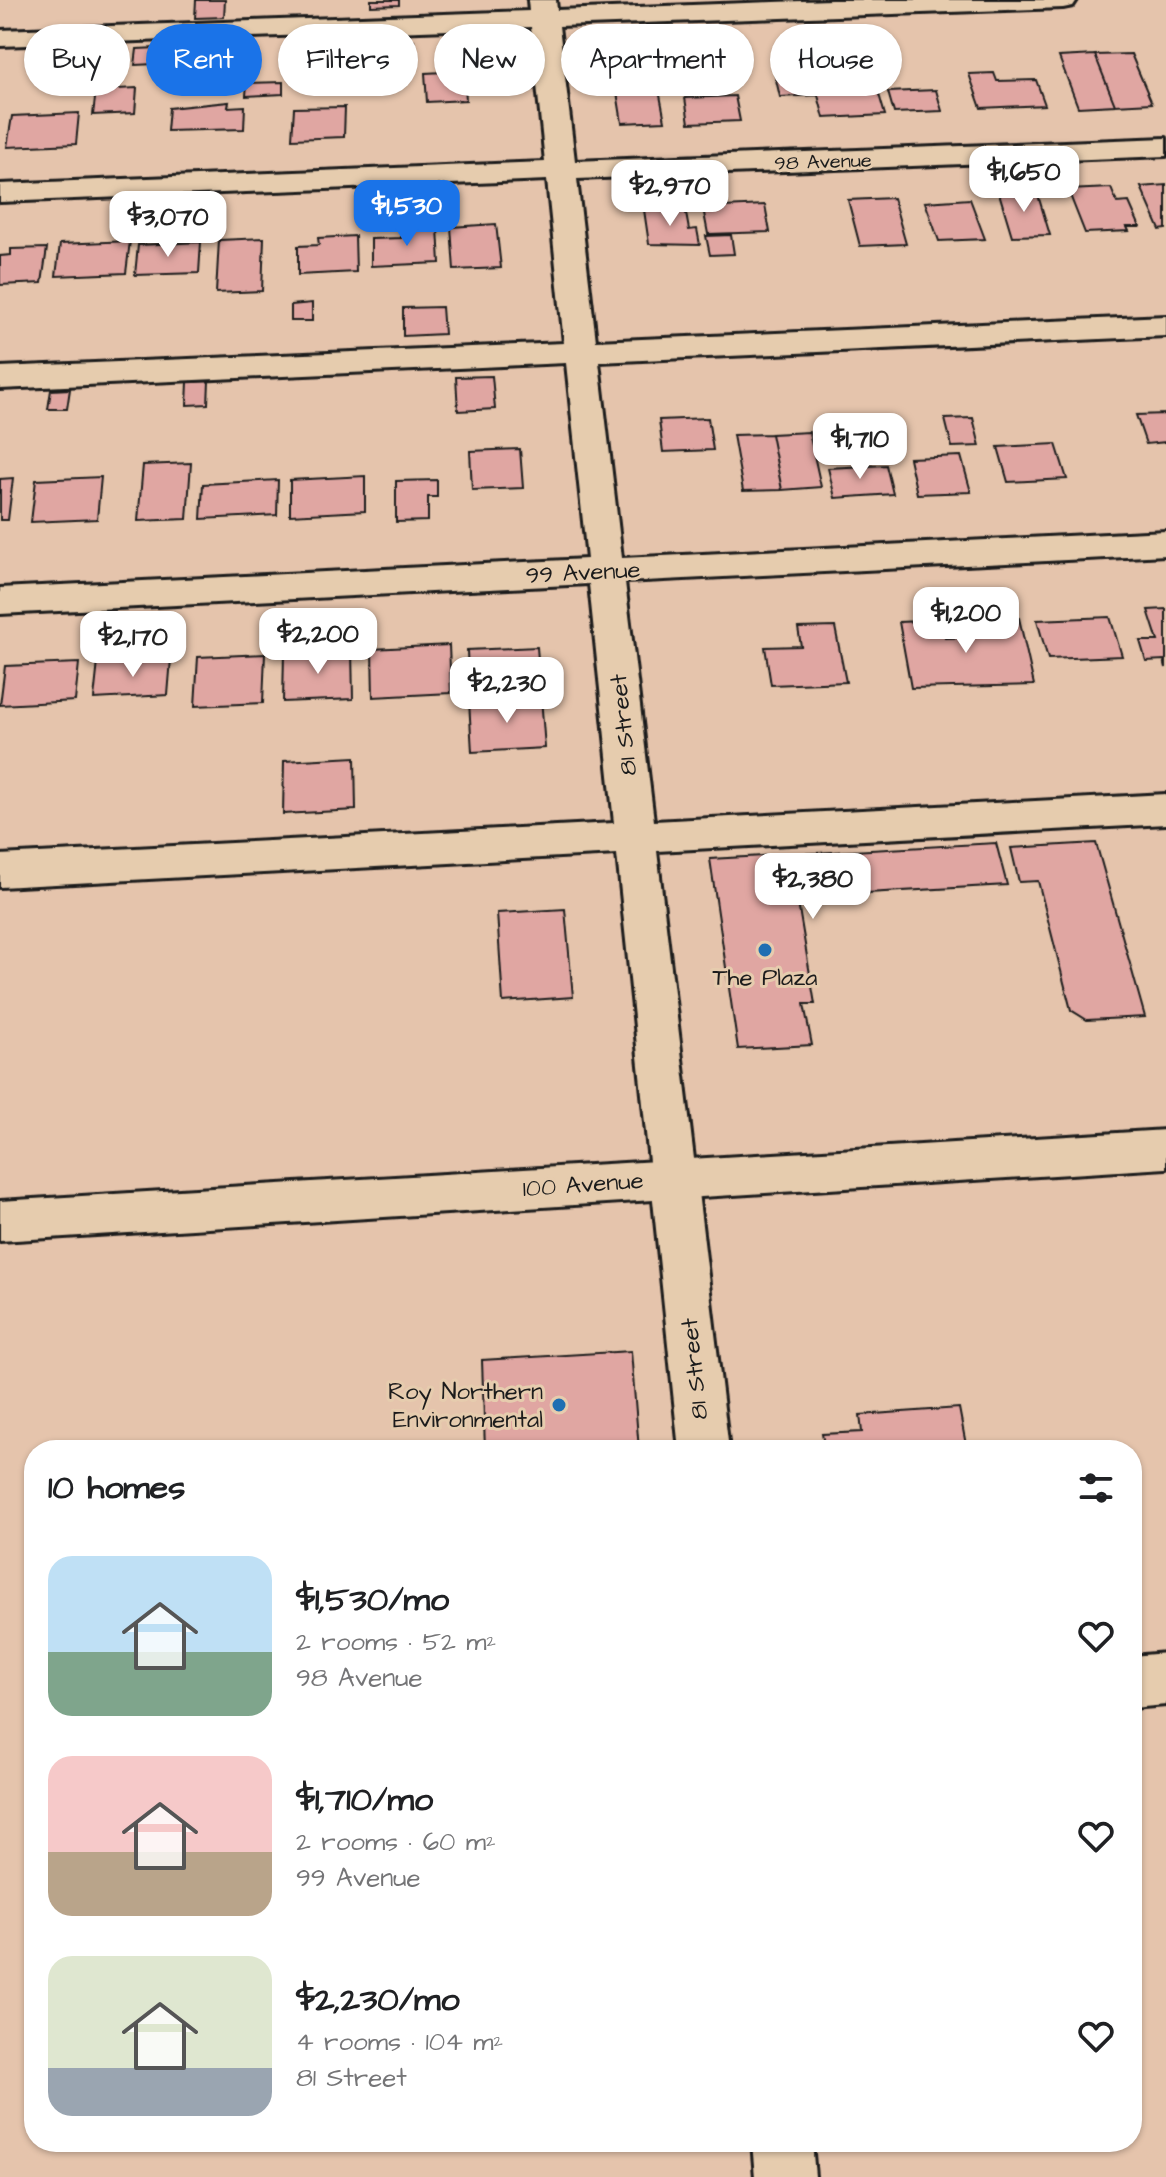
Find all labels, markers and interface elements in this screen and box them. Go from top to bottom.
chip: Buy [24,24,130,96]
chip: Rent [146,24,262,96]
chip: Filters [278,24,418,96]
chip: New [434,24,545,96]
chip: Apartment [561,24,754,96]
chip: House [770,24,902,96]
street label: 98 Avenue [774,146,872,178]
pin: $1,650 [959,146,1089,214]
text: $1,650 [987,154,1061,190]
pin: $2,970 [605,160,735,228]
text: $2,970 [629,168,711,204]
pin: $1,530 [342,180,472,248]
text: $1,530 [372,188,442,224]
pin: $3,070 [103,191,233,259]
text: $3,070 [127,199,209,235]
pin: $1,710 [795,413,925,481]
text: $1,710 [831,421,889,457]
street label: 99 Avenue [525,553,641,593]
pin: $1,200 [901,587,1031,655]
text: $1,200 [931,595,1001,631]
pin: $2,200 [253,608,383,676]
pin: $2,170 [68,611,198,679]
text: $2,200 [277,616,359,652]
text: $2,170 [98,619,168,655]
pin: $2,230 [442,657,572,725]
text: $2,230 [468,665,546,701]
street label: 81 Street [602,672,646,778]
pin: $2,380 [748,853,878,921]
text: $2,380 [773,861,853,897]
marker: The Plaza [756,941,774,959]
place label: The Plaza [713,961,817,995]
street label: 100 Avenue [522,1164,645,1206]
street label: 81 Street [673,1316,717,1422]
place label: Roy Northern Environmental [388,1375,543,1437]
marker: Roy Northern Environmental [550,1396,568,1414]
text: 10 homes [48,1464,185,1512]
icon: filters [1074,1466,1118,1510]
text: $1,530/mo [296,1576,449,1624]
icon: home [112,1588,208,1684]
icon: heart [1074,1614,1118,1658]
text: 2 rooms · 52 m² [296,1624,496,1660]
text: 98 Avenue [296,1660,423,1696]
text: $1,710/mo [296,1776,433,1824]
icon: home [112,1788,208,1884]
icon: heart [1074,1814,1118,1858]
text: 2 rooms · 60 m² [296,1824,496,1860]
text: 99 Avenue [296,1860,421,1896]
text: $2,230/mo [296,1976,460,2024]
icon: home [112,1988,208,2084]
icon: heart [1074,2014,1118,2058]
text: 4 rooms · 104 m² [296,2024,503,2060]
text: 81 Street [296,2060,407,2096]

